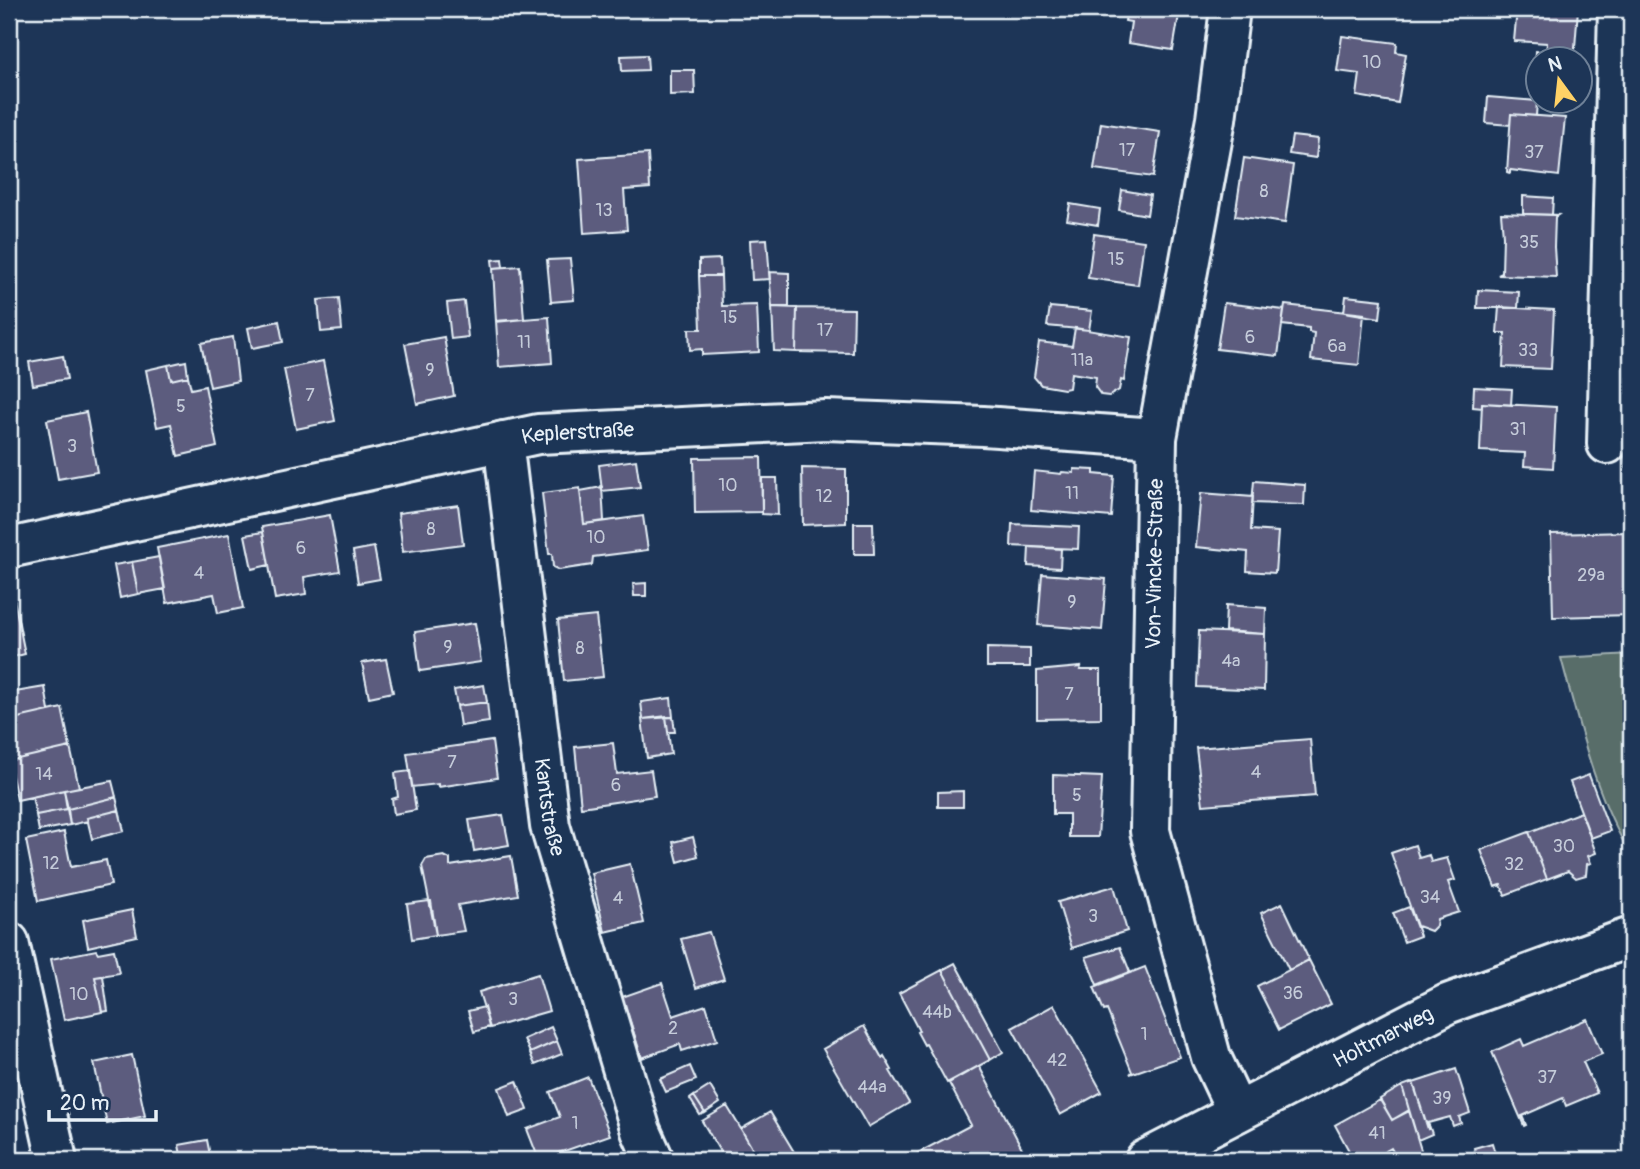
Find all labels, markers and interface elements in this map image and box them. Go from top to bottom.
north arrow [1524,46,1594,116]
house number: 10 [1362,51,1382,74]
text: N [1546,51,1564,78]
house number: 17 [1119,139,1136,162]
house number: 37 [1524,141,1544,164]
house number: 8 [1259,180,1269,203]
house number: 13 [595,199,613,222]
house number: 35 [1519,231,1539,254]
house number: 15 [1108,248,1124,271]
house number: 15 [721,306,737,329]
house number: 17 [817,319,834,342]
house number: 6 [1245,326,1255,349]
house number: 11 [517,331,531,354]
house number: 6a [1328,335,1346,358]
house number: 33 [1518,339,1538,362]
house number: 11a [1071,349,1093,372]
house number: 9 [425,359,435,382]
house number: 7 [305,384,315,407]
house number: 5 [176,395,186,418]
street label: Keplerstraße [519,416,635,451]
house number: 31 [1509,418,1527,441]
house number: 3 [67,435,77,458]
house number: 10 [718,474,738,497]
street label: Von-Vincke-Straße [1140,478,1170,650]
house number: 11 [1065,482,1079,505]
house number: 12 [815,485,833,508]
house number: 8 [426,518,436,541]
house number: 10 [586,526,606,549]
house number: 6 [296,537,306,560]
house number: 4 [194,562,205,585]
house number: 29a [1577,564,1605,587]
house number: 9 [1067,591,1077,614]
house number: 9 [443,636,453,659]
house number: 8 [575,637,585,660]
house number: 4a [1222,650,1240,673]
house number: 7 [1064,683,1074,706]
house number: 7 [447,751,457,774]
street label: Kantstraße [528,757,572,860]
house number: 4 [1251,761,1262,784]
house number: 14 [35,763,53,786]
house number: 6 [611,774,621,797]
house number: 5 [1072,784,1082,807]
house number: 30 [1553,835,1575,858]
house number: 12 [42,852,60,875]
house number: 32 [1504,853,1524,876]
house number: 34 [1420,886,1441,909]
house number: 4 [613,887,624,910]
house number: 3 [1088,905,1098,928]
house number: 36 [1283,982,1303,1005]
house number: 10 [69,983,89,1006]
house number: 3 [508,988,518,1011]
street label: Holtmarweg [1328,1000,1438,1074]
house number: 44b [922,1001,952,1024]
house number: 2 [668,1017,678,1040]
house number: 1 [1140,1023,1148,1046]
house number: 42 [1047,1049,1067,1072]
house number: 37 [1537,1066,1557,1089]
house number: 44a [857,1076,887,1099]
scale bar [49,1078,156,1122]
house number: 39 [1432,1087,1452,1110]
text: 20 m [60,1090,109,1117]
house number: 1 [571,1112,579,1135]
house number: 41 [1368,1122,1386,1145]

